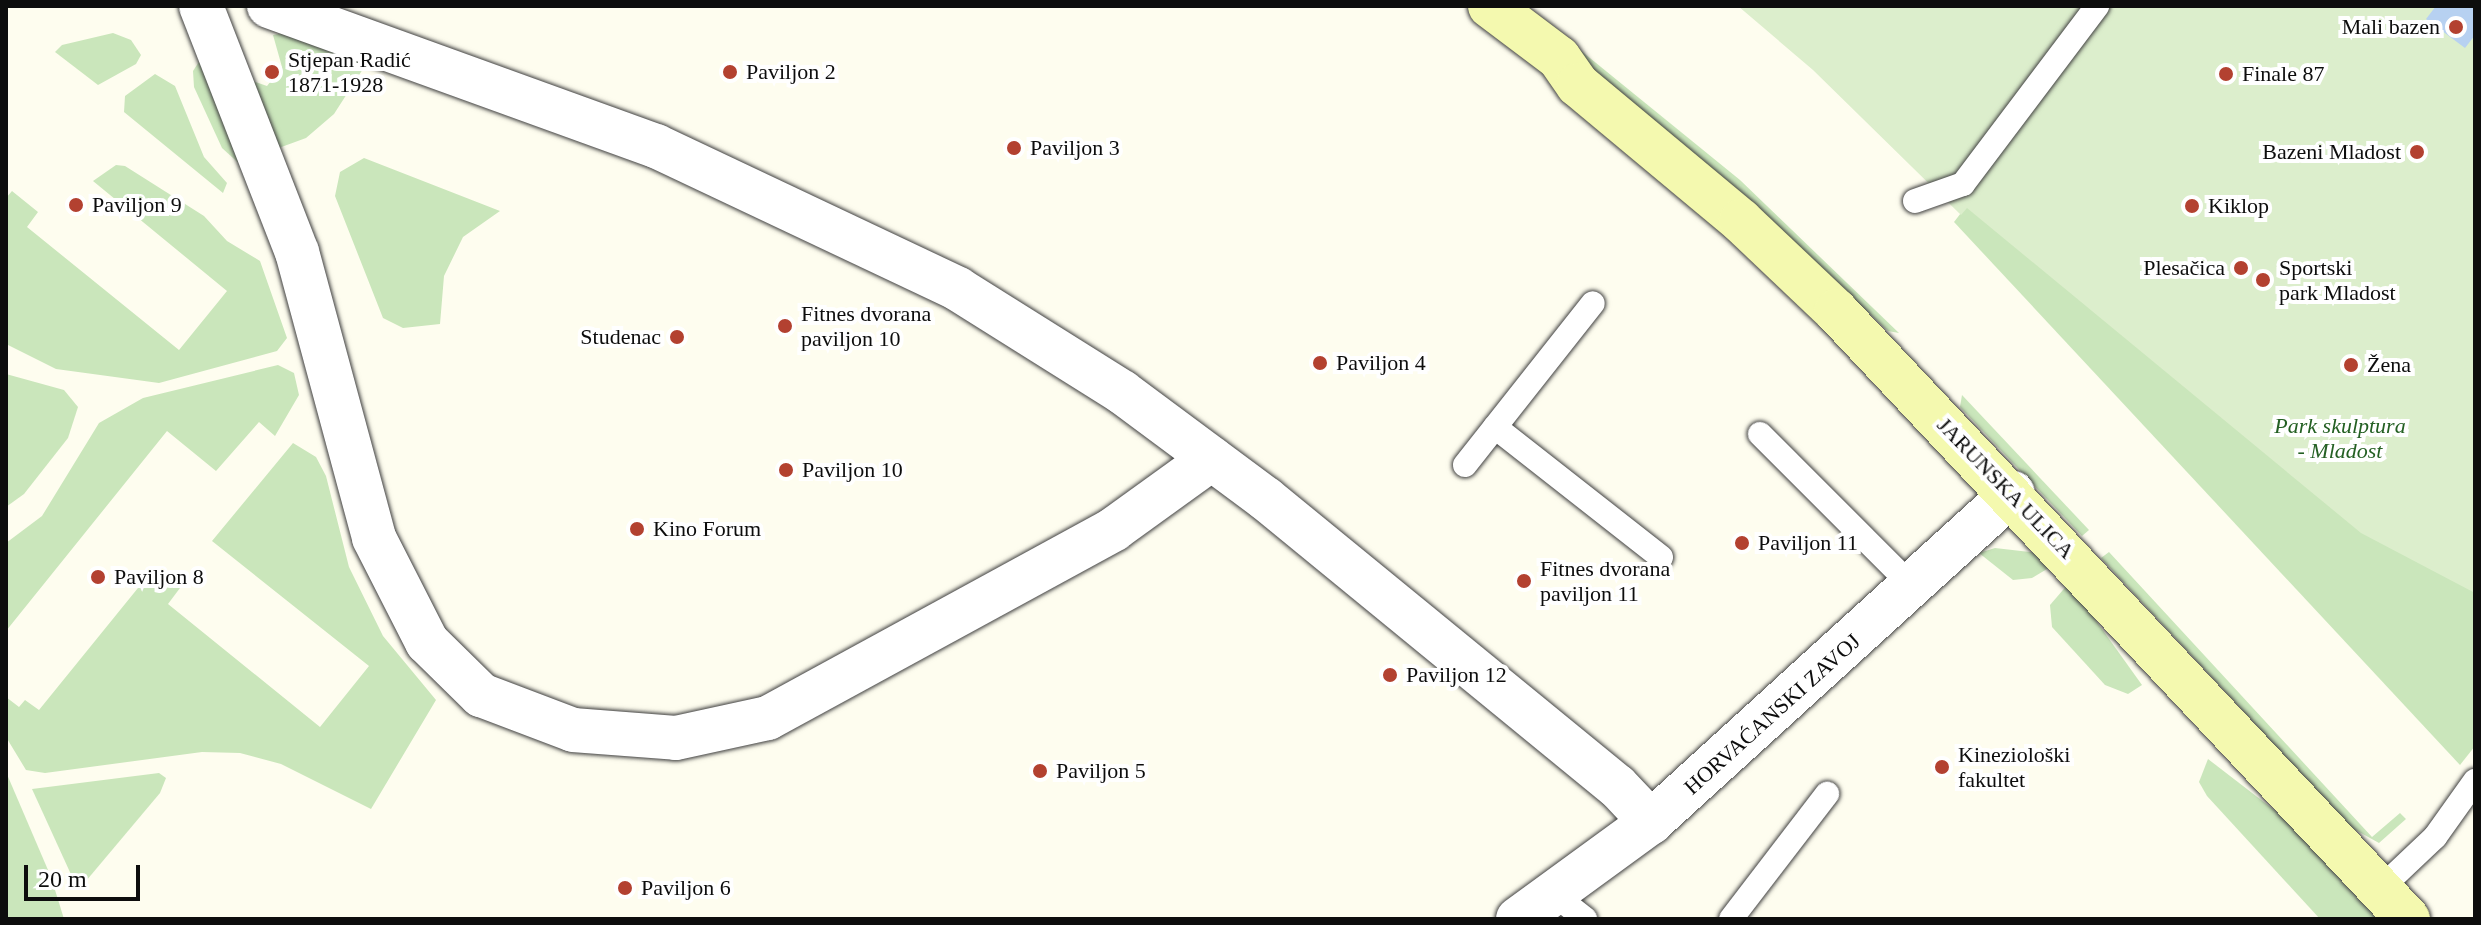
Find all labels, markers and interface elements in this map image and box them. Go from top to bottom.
place label: Mali bazen [2342,14,2440,40]
marker: Mali bazen [2447,18,2465,36]
place label: Stjepan Radić 1871-1928 [288,46,411,98]
place label: Paviljon 2 [746,59,836,85]
place label: Finale 87 [2242,61,2324,87]
marker: Stjepan Radić 1871-1928 [263,63,281,81]
marker: Paviljon 2 [721,63,739,81]
marker: Finale 87 [2217,65,2235,83]
place label: Paviljon 3 [1030,135,1120,161]
marker: Paviljon 3 [1005,139,1023,157]
place label: Bazeni Mladost [2262,139,2401,165]
marker: Bazeni Mladost [2408,143,2426,161]
place label: Paviljon 9 [92,192,182,218]
place label: Kiklop [2208,193,2269,219]
marker: Paviljon 9 [67,196,85,214]
marker: Kiklop [2183,197,2201,215]
place label: Sportski park Mladost [2279,254,2396,306]
place label: Plesačica [2143,255,2225,281]
marker: Plesačica [2232,259,2250,277]
marker: Sportski park Mladost [2254,271,2272,289]
place label: Fitnes dvorana paviljon 10 [801,300,931,352]
marker: Fitnes dvorana paviljon 10 [776,317,794,335]
place label: Studenac [580,324,661,350]
marker: Studenac [668,328,686,346]
place label: Paviljon 4 [1336,350,1426,376]
place label: Žena [2367,352,2411,378]
marker: Paviljon 4 [1311,354,1329,372]
marker: Žena [2342,356,2360,374]
street label: JARUNSKA ULICA [1931,411,2081,565]
park label: Park skulptura - Mladost [2274,412,2406,464]
place label: Paviljon 10 [802,457,903,483]
marker: Paviljon 10 [777,461,795,479]
place label: Kino Forum [653,516,761,542]
marker: Kino Forum [628,520,646,538]
place label: Paviljon 11 [1758,530,1858,556]
marker: Paviljon 11 [1733,534,1751,552]
place label: Fitnes dvorana paviljon 11 [1540,555,1670,606]
place label: Paviljon 8 [114,564,204,590]
marker: Paviljon 8 [89,568,107,586]
marker: Fitnes dvorana paviljon 11 [1515,572,1533,590]
street label: HORVAĆANSKI ZAVOJ [1679,628,1865,800]
place label: Paviljon 12 [1406,662,1507,688]
marker: Paviljon 12 [1381,666,1399,684]
place label: Kineziološki fakultet [1958,741,2070,792]
place label: Paviljon 5 [1056,758,1146,784]
marker: Kineziološki fakultet [1933,758,1951,776]
marker: Paviljon 5 [1031,762,1049,780]
scale bar [28,849,144,899]
text: 20 m [38,866,87,892]
place label: Paviljon 6 [641,875,731,901]
marker: Paviljon 6 [616,879,634,897]

